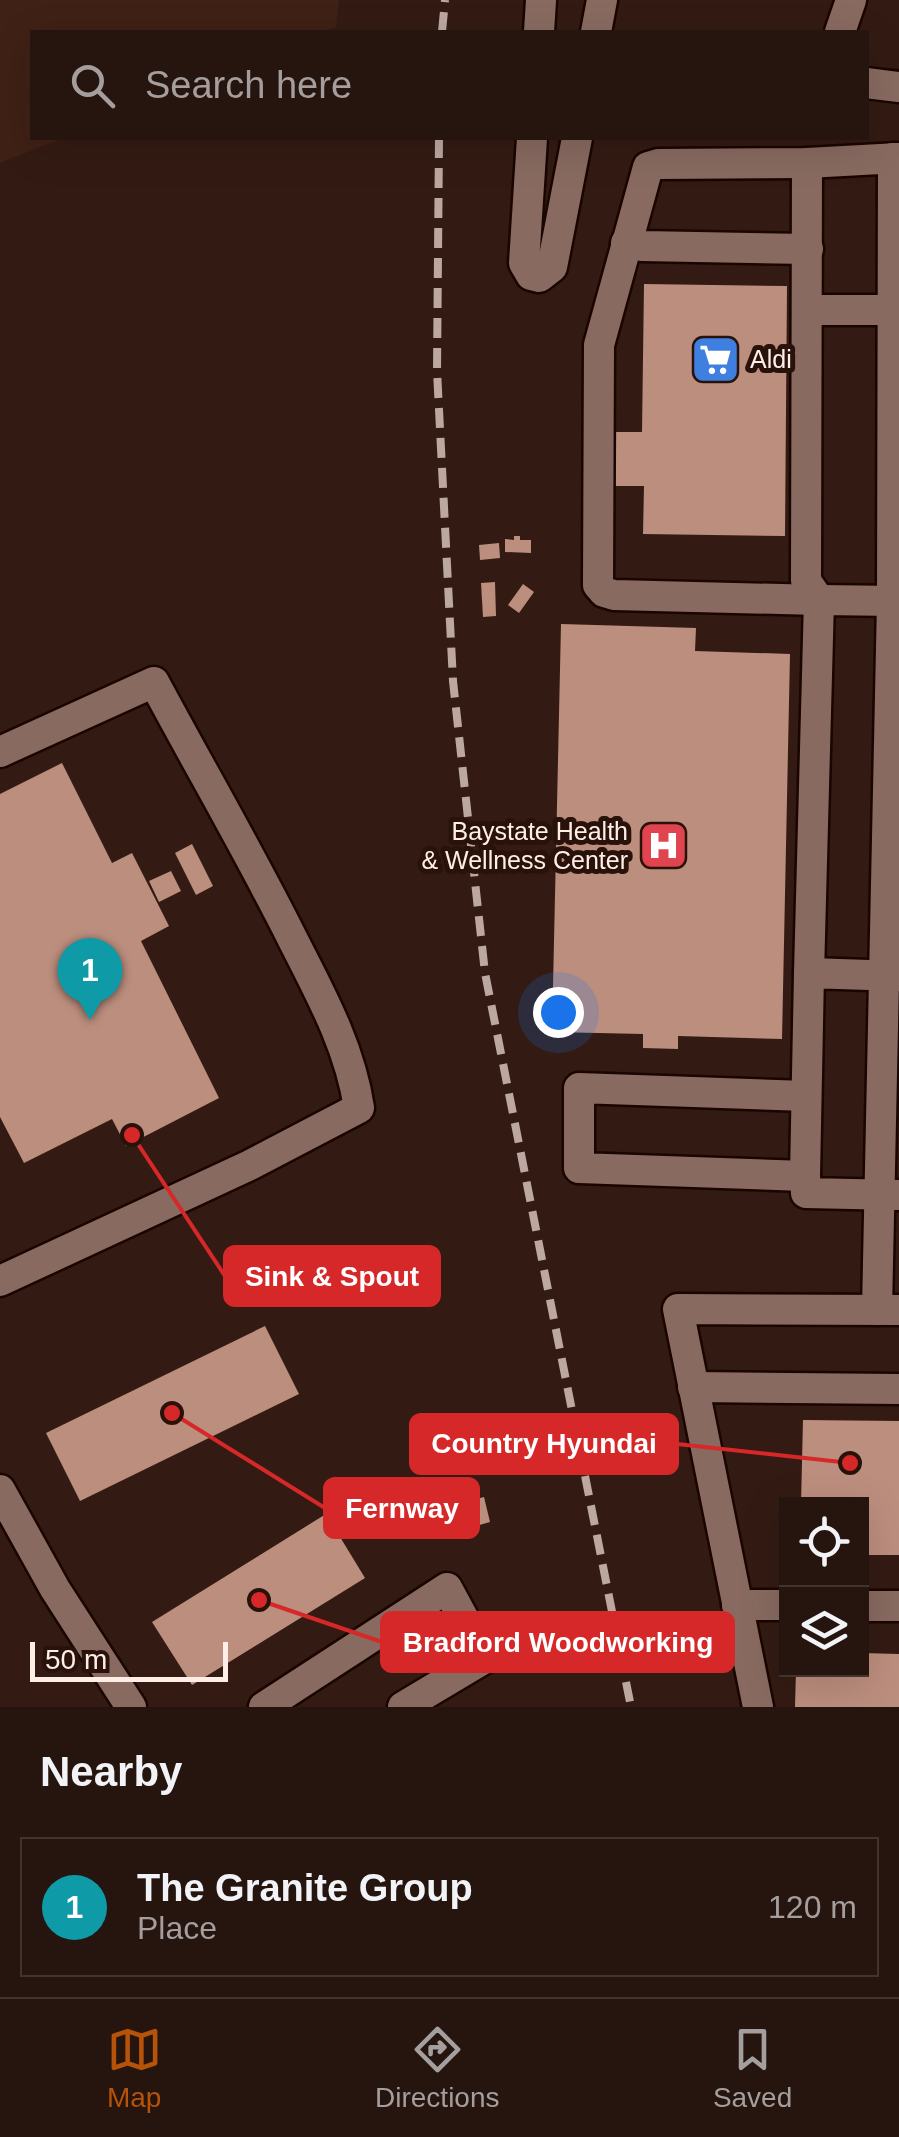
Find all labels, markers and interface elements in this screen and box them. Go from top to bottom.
search box [30,30,869,140]
icon: search [65,58,120,113]
text: Search here [145,64,352,106]
supermarket icon: Aldi [689,333,741,385]
place label: Aldi [750,345,792,373]
place label: Baystate Health & Wellness Center [421,817,628,874]
hospital icon: Baystate Health & Wellness Center [637,819,689,871]
pin: 1 [58,938,122,1020]
your location [533,987,584,1038]
callout: Sink & Spout [225,1247,439,1305]
text: Sink & Spout [245,1261,419,1292]
callout: Country Hyundai [411,1415,677,1473]
text: Country Hyundai [431,1428,657,1459]
callout: Fernway [325,1479,478,1537]
text: Fernway [345,1493,459,1524]
map controls [779,1497,869,1677]
button: locate [779,1497,869,1587]
button: layers [779,1587,869,1677]
callout: Bradford Woodworking [382,1613,733,1671]
text: Bradford Woodworking [403,1627,713,1658]
scale bar [30,1637,228,1682]
text: 50 m [45,1644,107,1675]
text: Nearby [40,1748,182,1795]
text: The Granite Group [137,1867,473,1909]
text: 1 [66,1889,83,1925]
text: 120 m [768,1889,857,1925]
text: Place [137,1910,217,1946]
tab: Map [107,2022,162,2114]
tab: Directions [375,2022,500,2114]
tab: Saved [713,2022,792,2114]

